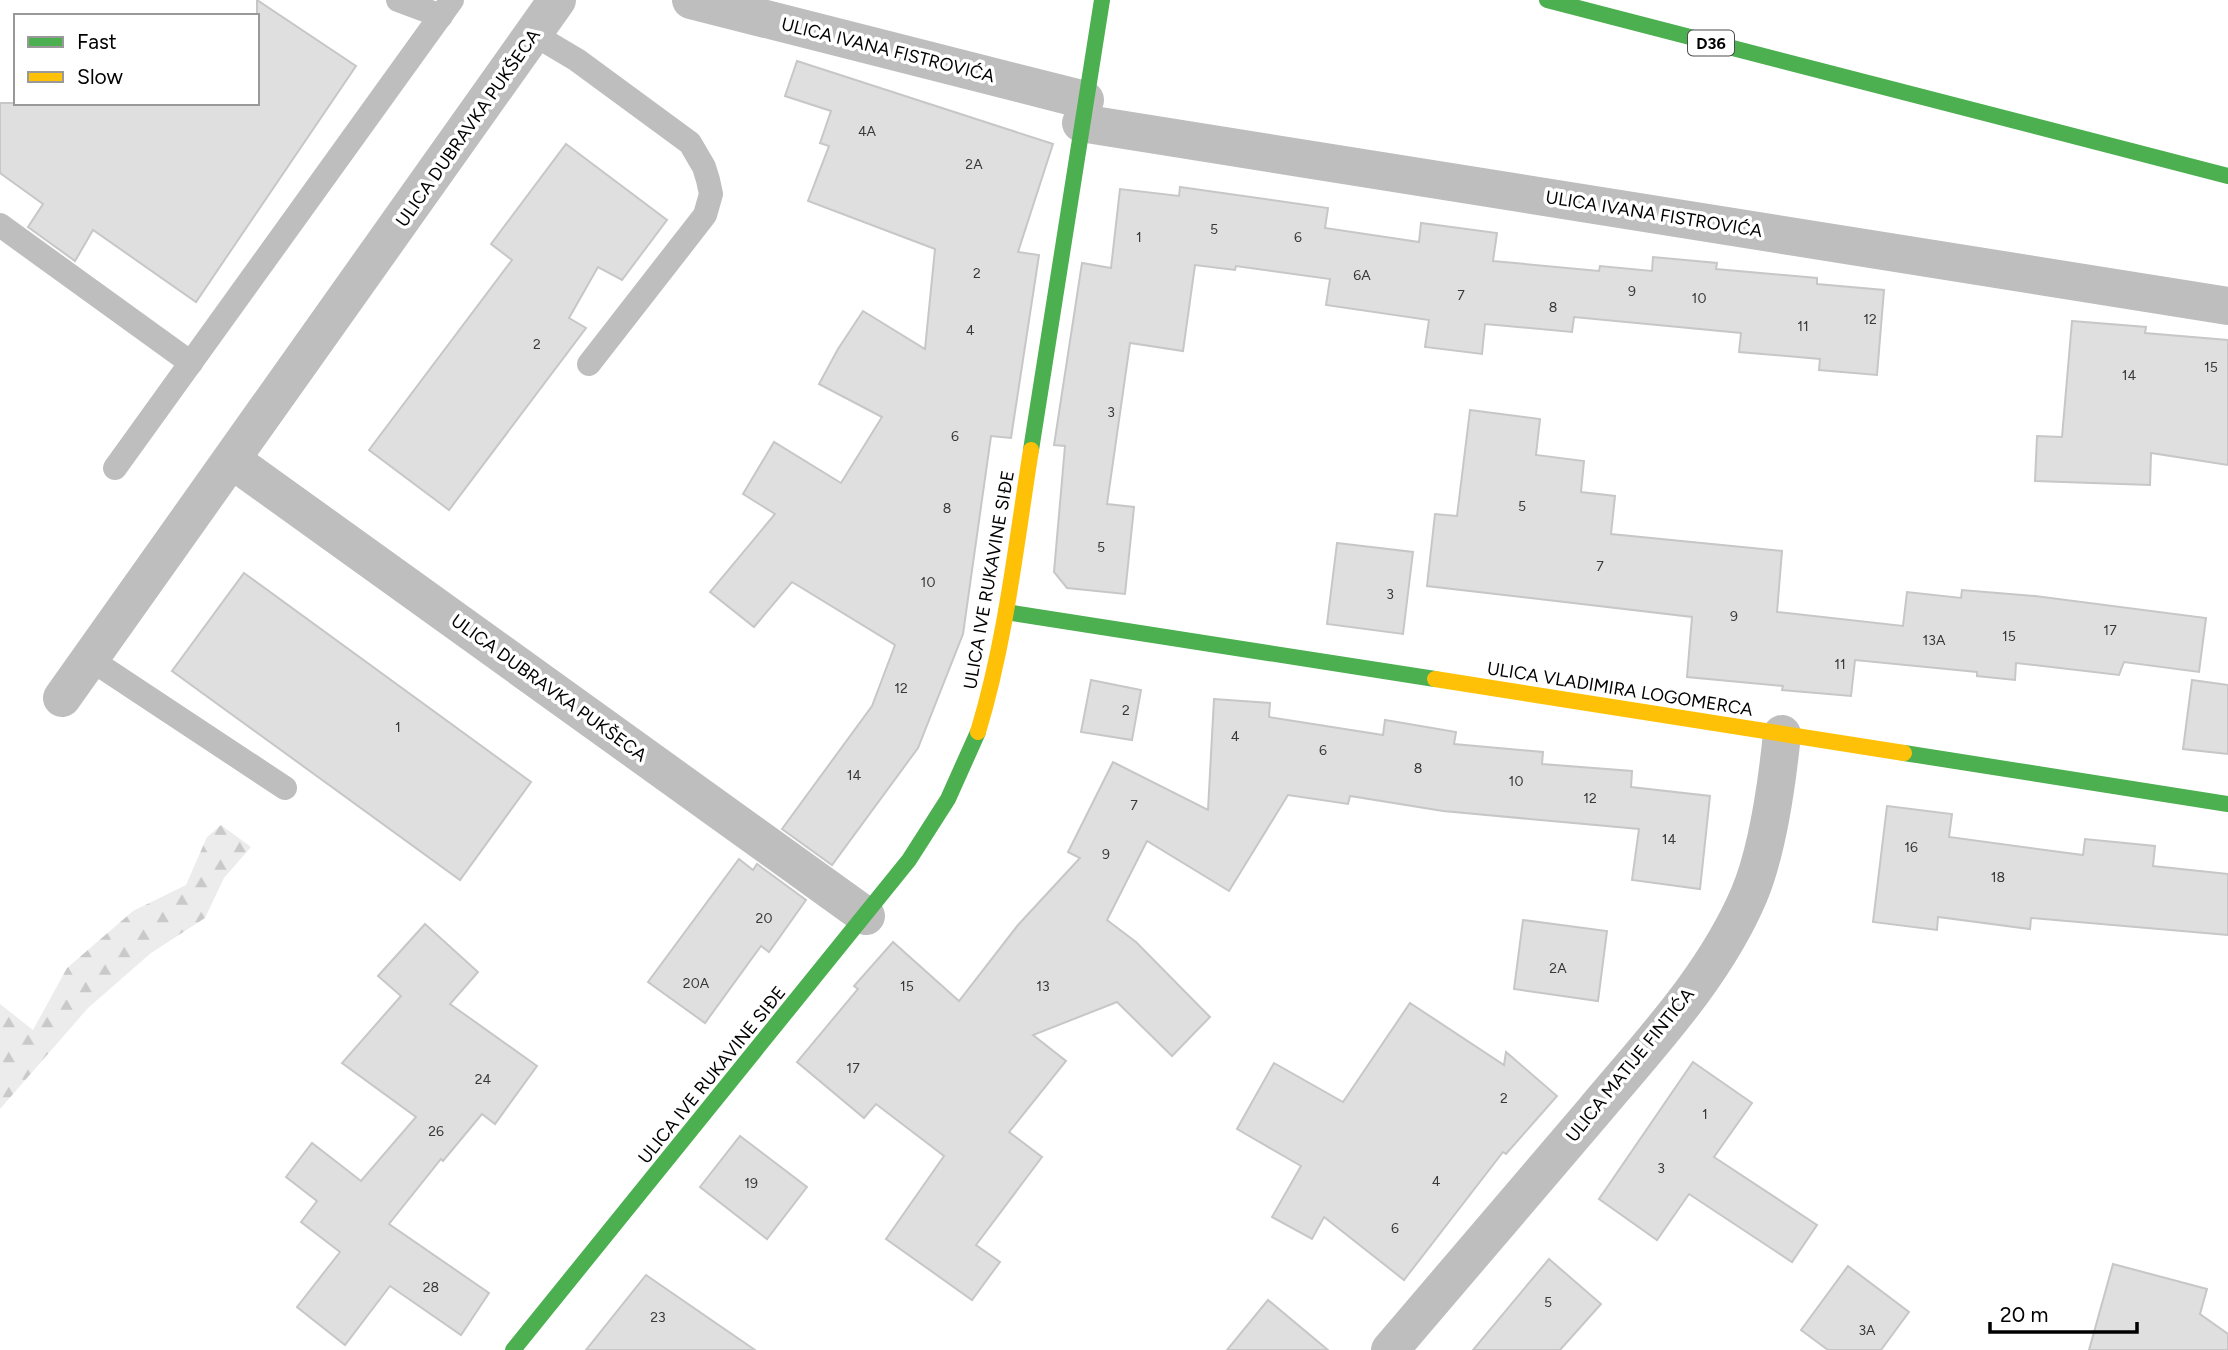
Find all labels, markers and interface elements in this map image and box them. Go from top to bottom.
street label: ULICA IVANA FISTROVIĆA [779,13,997,87]
legend [14,14,259,105]
street label: ULICA DUBRAVKA PUKŠECA [391,25,545,231]
text: Fast [77,29,117,54]
road number: D36 [1688,31,1734,56]
text: Slow [77,64,123,89]
house number: 4A [858,123,877,140]
house number: 2A [965,156,983,173]
street label: ULICA IVANA FISTROVIĆA [1544,186,1764,242]
house number: 5 [1210,221,1218,238]
house number: 1 [1136,229,1142,246]
house number: 6 [1294,229,1302,246]
house number: 2 [973,265,981,282]
house number: 6A [1353,267,1371,284]
house number: 9 [1628,283,1636,300]
house number: 7 [1457,287,1465,304]
house number: 10 [1692,290,1706,307]
house number: 8 [1549,299,1557,316]
house number: 12 [1863,311,1877,328]
house number: 11 [1797,318,1809,335]
house number: 4 [966,322,975,339]
house number: 2 [533,336,541,353]
house number: 15 [2204,359,2218,376]
house number: 14 [2122,367,2137,384]
house number: 3 [1107,404,1115,421]
house number: 6 [951,428,959,445]
street label: ULICA IVE RUKAVINE SIĐE [959,469,1019,691]
house number: 5 [1518,498,1526,515]
house number: 8 [943,500,951,517]
house number: 5 [1097,539,1105,556]
house number: 7 [1596,558,1604,575]
house number: 10 [921,574,935,591]
house number: 3 [1386,586,1394,603]
house number: 9 [1730,608,1738,625]
street label: ULICA DUBRAVKA PUKŠECA [447,610,651,766]
house number: 17 [2103,622,2117,639]
house number: 15 [2002,628,2016,645]
house number: 13A [1923,632,1946,649]
house number: 11 [1834,656,1846,673]
street label: ULICA VLADIMIRA LOGOMERCA [1486,657,1754,721]
house number: 12 [894,680,908,697]
house number: 2 [1122,702,1130,719]
house number: 1 [395,719,401,736]
house number: 4 [1231,728,1240,745]
house number: 6 [1319,742,1327,759]
house number: 8 [1414,760,1422,777]
house number: 14 [847,767,862,784]
house number: 10 [1509,773,1523,790]
house number: 12 [1583,790,1597,807]
house number: 7 [1130,797,1138,814]
house number: 14 [1662,831,1677,848]
house number: 16 [1904,839,1918,856]
house number: 9 [1102,846,1110,863]
house number: 18 [1991,869,2005,886]
house number: 20 [756,910,772,927]
house number: 2A [1549,960,1567,977]
house number: 20A [683,975,710,992]
house number: 15 [900,978,914,995]
house number: 13 [1036,978,1050,995]
street label: ULICA IVE RUKAVINE SIĐE [634,982,790,1168]
street label: ULICA MATIJE FINTIĆA [1561,984,1699,1146]
house number: 17 [846,1060,860,1077]
house number: 24 [475,1071,492,1088]
house number: 2 [1500,1090,1508,1107]
house number: 1 [1702,1106,1708,1123]
house number: 26 [428,1123,444,1140]
house number: 3 [1657,1160,1665,1177]
house number: 4 [1432,1173,1441,1190]
house number: 19 [744,1175,758,1192]
house number: 6 [1391,1220,1399,1237]
house number: 28 [423,1279,439,1296]
scale bar [1990,1290,2137,1334]
house number: 5 [1544,1294,1552,1311]
text: 20 m [2000,1302,2048,1327]
house number: 23 [650,1309,666,1326]
house number: 3A [1858,1322,1876,1339]

